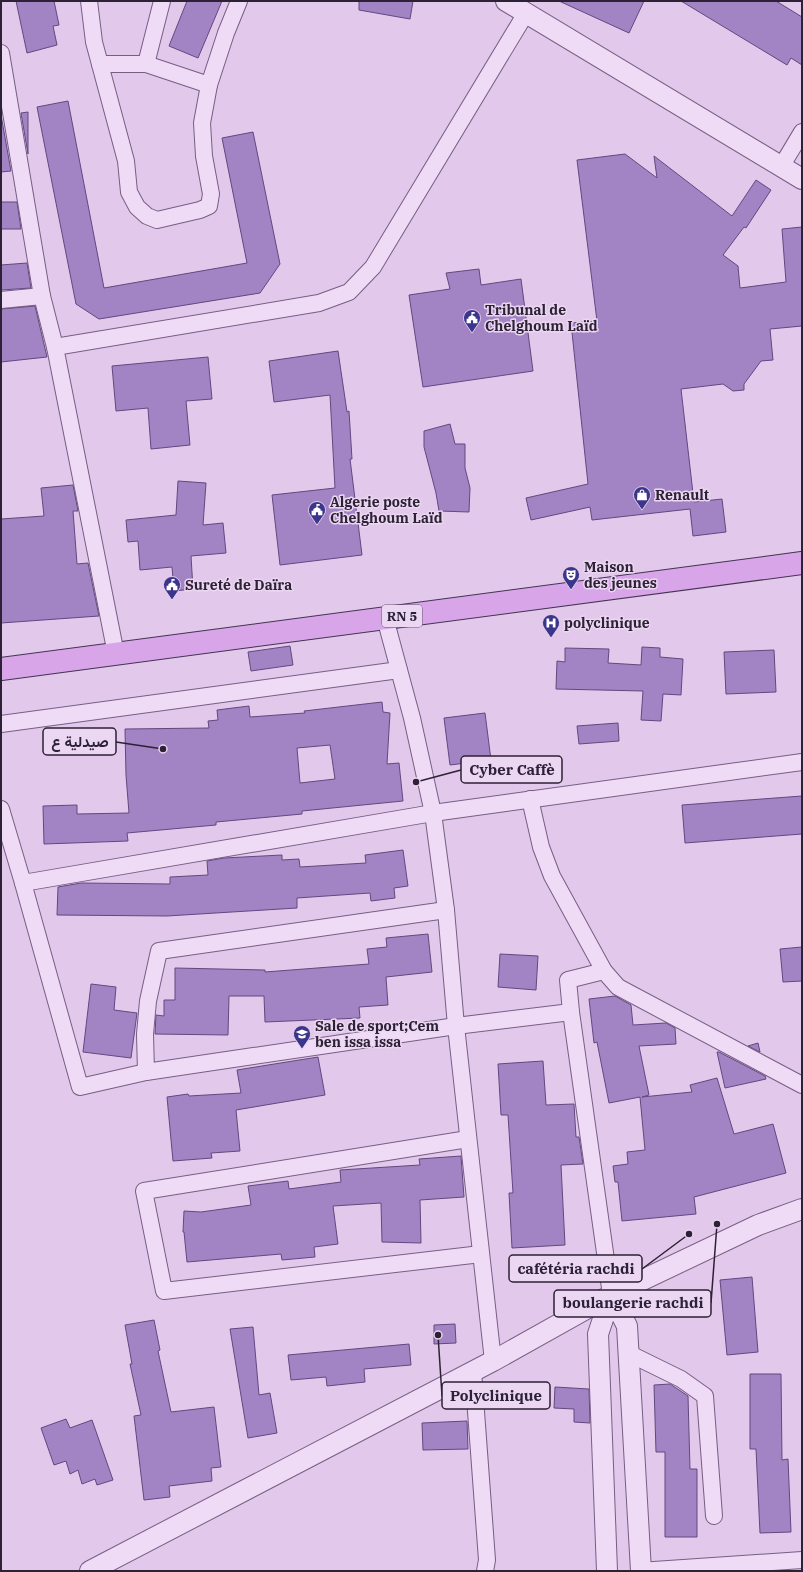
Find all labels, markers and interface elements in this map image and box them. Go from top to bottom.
place label: Tribunal de Chelghoum Laïd [485,301,598,335]
public building icon: Tribunal de Chelghoum Laïd [462,308,482,333]
shop icon: Renault [632,485,652,510]
place label: Renault [655,486,709,504]
place label: Algerie poste Chelghoum Laïd [330,493,443,527]
public building icon: Algerie poste Chelghoum Laïd [307,500,327,525]
place label: Maison des jeunes [584,558,657,592]
theatre icon: Maison des jeunes [561,565,581,590]
public building icon: Sureté de Daïra [162,575,182,600]
place label: Sureté de Daïra [185,576,292,594]
road number: RN 5 [382,605,422,627]
hospital icon: polyclinique [541,613,561,638]
place label: polyclinique [564,614,650,632]
callout: صيدلية ع [43,728,116,755]
text: صيدلية ع [51,732,109,752]
callout: Cyber Caffè [461,756,562,783]
text: Cyber Caffè [469,760,555,779]
place label: Sale de sport;Cem ben issa issa [315,1017,439,1051]
school or university icon: Sale de sport;Cem ben issa issa [292,1024,312,1049]
callout: cafétéria rachdi [509,1255,642,1282]
text: cafétéria rachdi [517,1259,635,1278]
callout: boulangerie rachdi [554,1290,711,1317]
text: boulangerie rachdi [563,1293,703,1312]
callout: Polyclinique [442,1382,550,1409]
text: Polyclinique [450,1386,542,1405]

